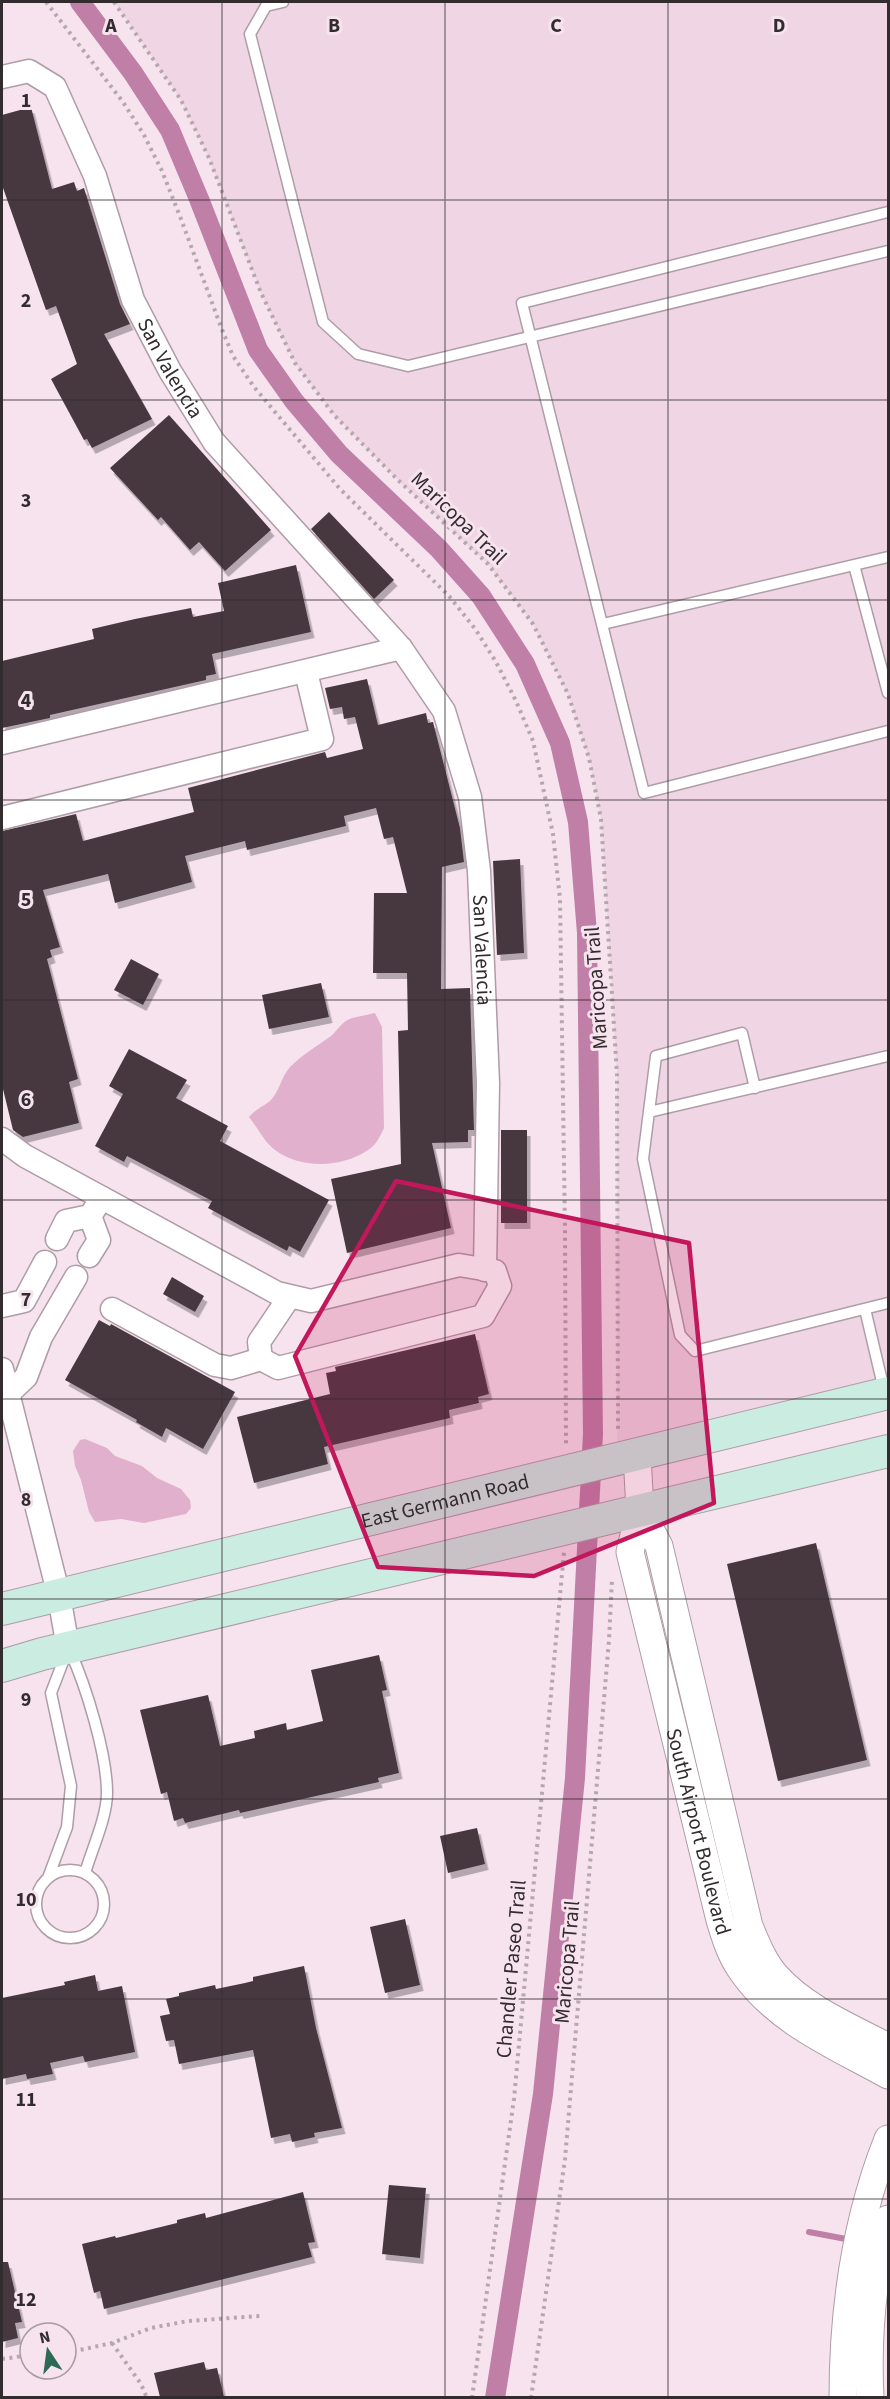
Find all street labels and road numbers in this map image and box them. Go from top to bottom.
street label: San Valencia [130,313,211,424]
street label: Maricopa Trail [404,464,514,572]
street label: San Valencia [465,894,500,1006]
street label: Maricopa Trail [577,926,615,1050]
street label: East Germann Road [358,1466,532,1536]
street label: South Airport Boulevard [659,1725,739,1939]
street label: Chandler Paseo Trail [488,1879,534,2059]
street label: Maricopa Trail [547,1899,587,2025]

